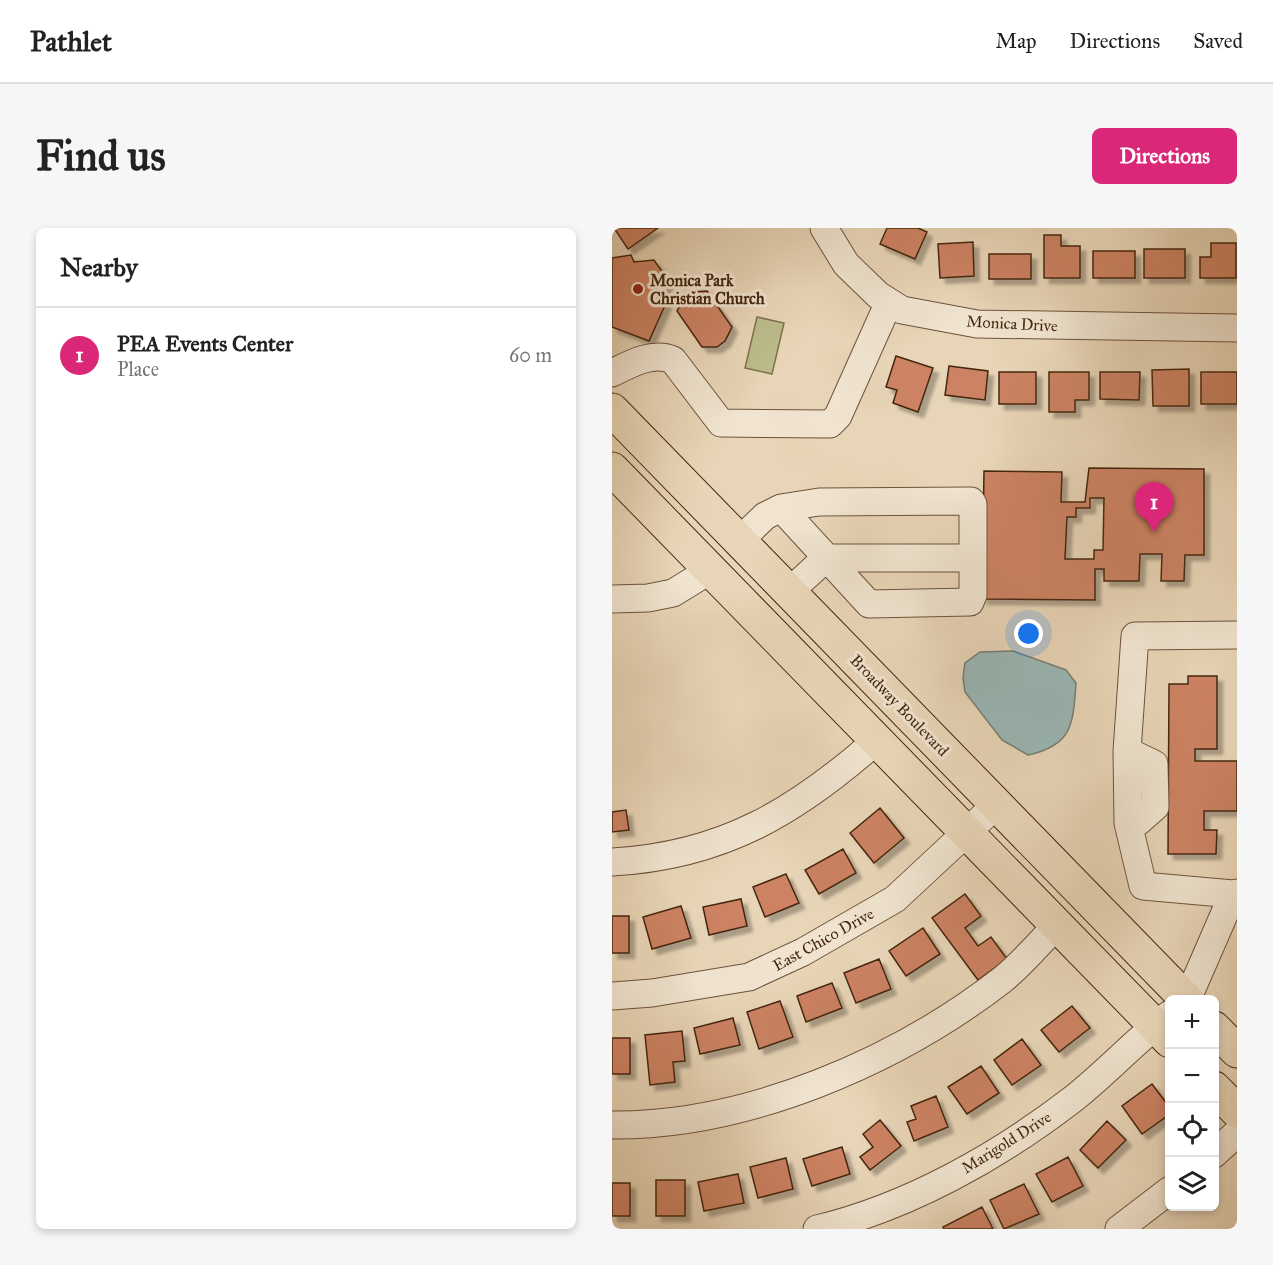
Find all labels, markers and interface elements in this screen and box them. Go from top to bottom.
text: Pathlet [30,24,112,59]
text: Map [996,28,1037,54]
text: Directions [1070,28,1160,54]
text: Saved [1193,28,1243,54]
button: Directions [1092,128,1237,184]
text: Find us [36,130,166,182]
text: Nearby [60,251,138,283]
place label: Monica Park Christian Church [650,271,765,308]
marker: Monica Park Christian Church [631,282,645,296]
street label: Monica Drive [966,312,1058,335]
text: PEA Events Center [117,330,293,357]
text: 1 [76,343,83,367]
text: 60 m [509,343,552,367]
text: Place [117,357,159,381]
pin: 1 [1134,482,1174,532]
your location [1014,619,1043,648]
street label: Broadway Boulevard [846,651,953,760]
street label: East Chico Drive [769,904,877,975]
map controls [1165,995,1219,1211]
button: + [1165,995,1219,1049]
button: − [1165,1049,1219,1103]
button: locate [1165,1103,1219,1157]
street label: Marigold Drive [958,1107,1055,1178]
button: layers [1165,1157,1219,1211]

